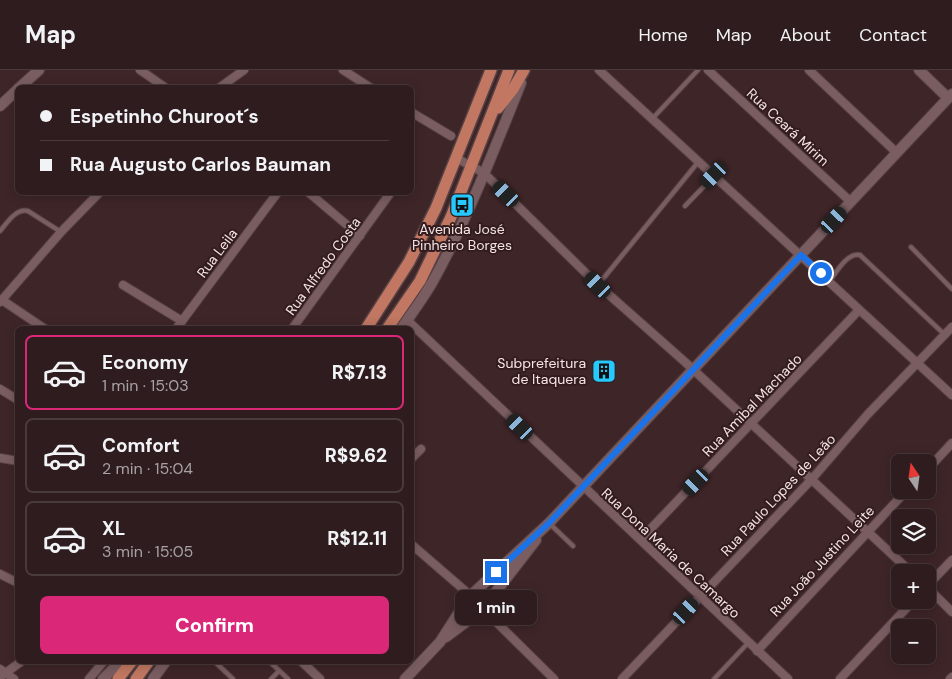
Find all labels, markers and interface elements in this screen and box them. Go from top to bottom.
text: Map [25,19,76,50]
text: Home [638,23,688,47]
text: Map [716,23,752,47]
text: About [780,23,831,47]
text: Contact [859,23,927,47]
street label: Rua Ceará Mirim [743,84,833,170]
text: Espetinho Churoot´s [70,104,259,129]
text: Rua Augusto Carlos Bauman [70,152,331,177]
car [698,159,729,191]
car [489,178,522,210]
bus stop icon: Avenida José Pinheiro Borges [449,192,475,218]
car [818,204,849,236]
street label: Rua Alfredo Costa [281,214,365,318]
place label: Avenida José Pinheiro Borges [412,220,512,254]
street label: Rua Leila [193,225,241,281]
route start [810,262,832,284]
car [582,269,613,301]
icon: car [42,350,87,395]
text: Economy [102,350,189,375]
street label: Rua Amibal Machado [698,350,806,460]
place label: Subprefeitura de Itaquera [497,354,586,388]
building icon: Subprefeitura de Itaquera [591,358,617,384]
text: R$7.13 [332,360,387,385]
text: 1 min · 15:03 [102,375,189,396]
car [503,411,536,443]
street label: Rua Paulo Lopes de Leão [717,430,839,560]
icon: car [42,433,87,478]
text: Comfort [102,433,180,458]
text: R$9.62 [325,443,387,468]
north arrow [891,454,936,499]
map controls [891,454,936,664]
text: 2 min · 15:04 [102,458,193,479]
car [680,466,711,498]
street label: Rua Dona Maria de Camargo [598,484,744,622]
street label: Rua João Justino Leite [766,502,878,620]
button: layers [891,509,936,554]
icon: car [42,516,87,561]
text: XL [102,516,125,541]
text: R$12.11 [327,526,387,551]
text: 3 min · 15:05 [102,541,193,562]
route end [485,561,507,583]
button: + [891,564,936,609]
callout: 1 min [455,590,537,624]
car [670,595,701,627]
button: Confirm [40,596,389,654]
text: 1 min [476,597,516,618]
button: − [891,619,936,664]

